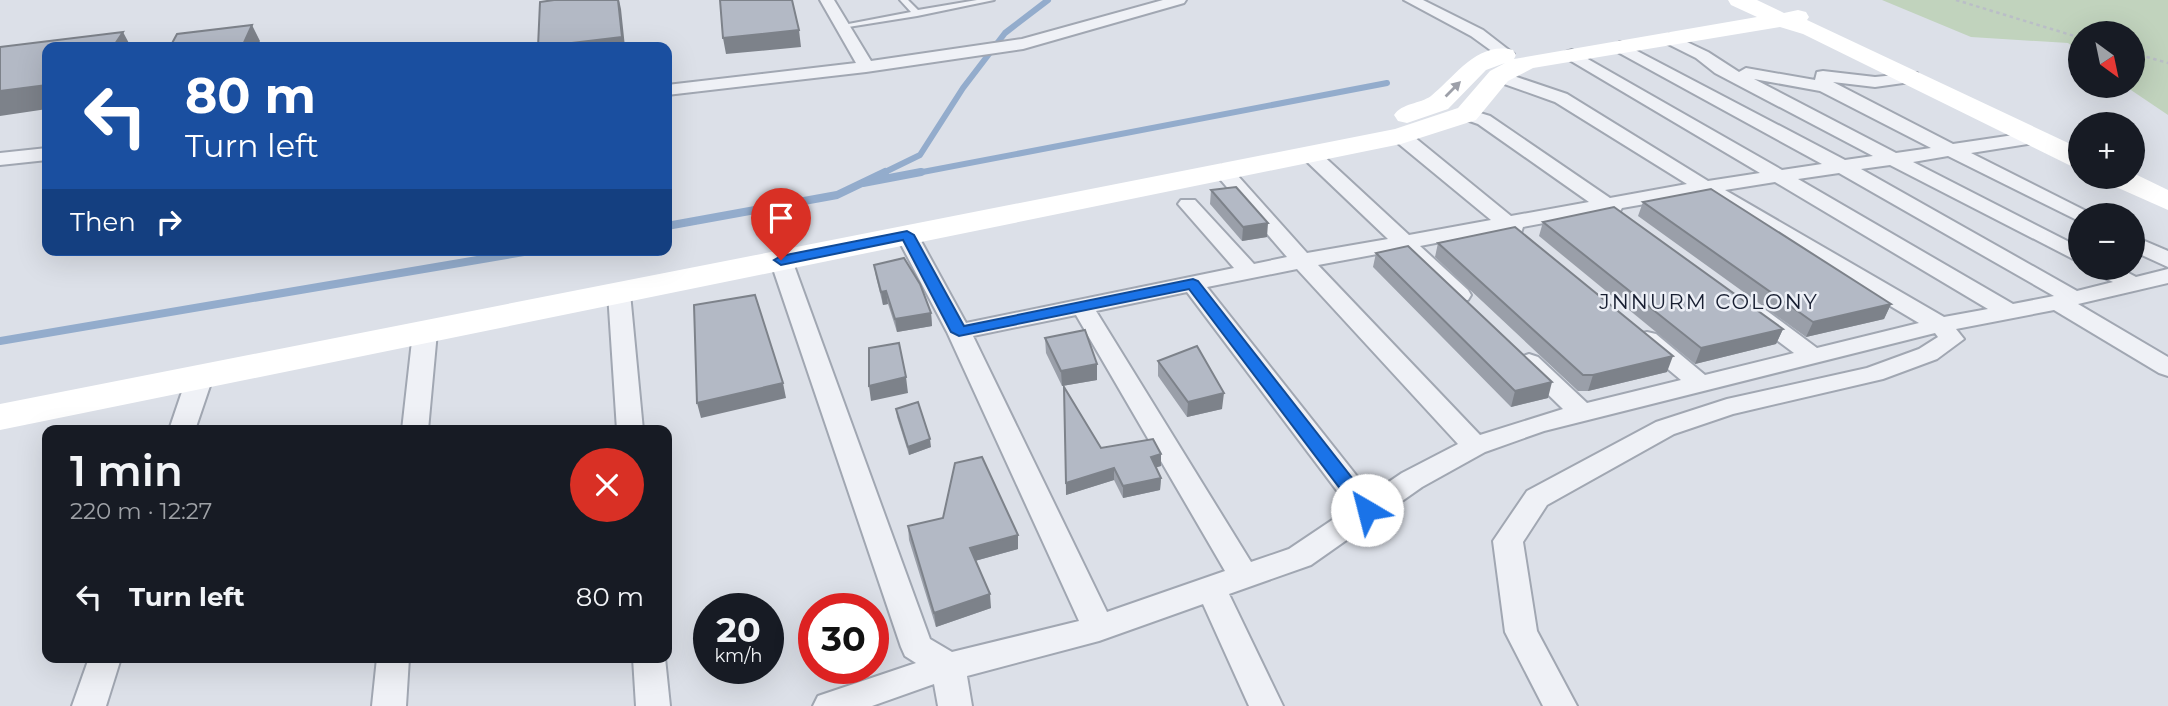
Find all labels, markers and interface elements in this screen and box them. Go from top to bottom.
north arrow [2068,21,2146,98]
map controls [2068,21,2145,280]
text: 80 m [185,66,316,125]
icon: left [70,70,161,161]
one-way arrow [1444,81,1460,98]
button: + [2068,112,2145,189]
text: Turn left [185,126,319,165]
pin [751,188,811,260]
icon: arrive [762,199,800,237]
icon: right [150,203,188,241]
button: − [2068,203,2145,280]
text: Then [70,206,136,238]
district label: JNNURM COLONY [1598,289,1819,314]
text: 1 min [70,445,183,497]
button: close [570,448,644,522]
position arrow [1330,473,1404,547]
text: 220 m · 12:27 [70,497,212,525]
icon: left [70,578,108,616]
text: Turn left [129,581,245,613]
text: 80 m [576,581,644,613]
speed limit sign: 30 [798,593,889,684]
text: 20 [716,608,761,651]
text: km/h [714,645,763,667]

